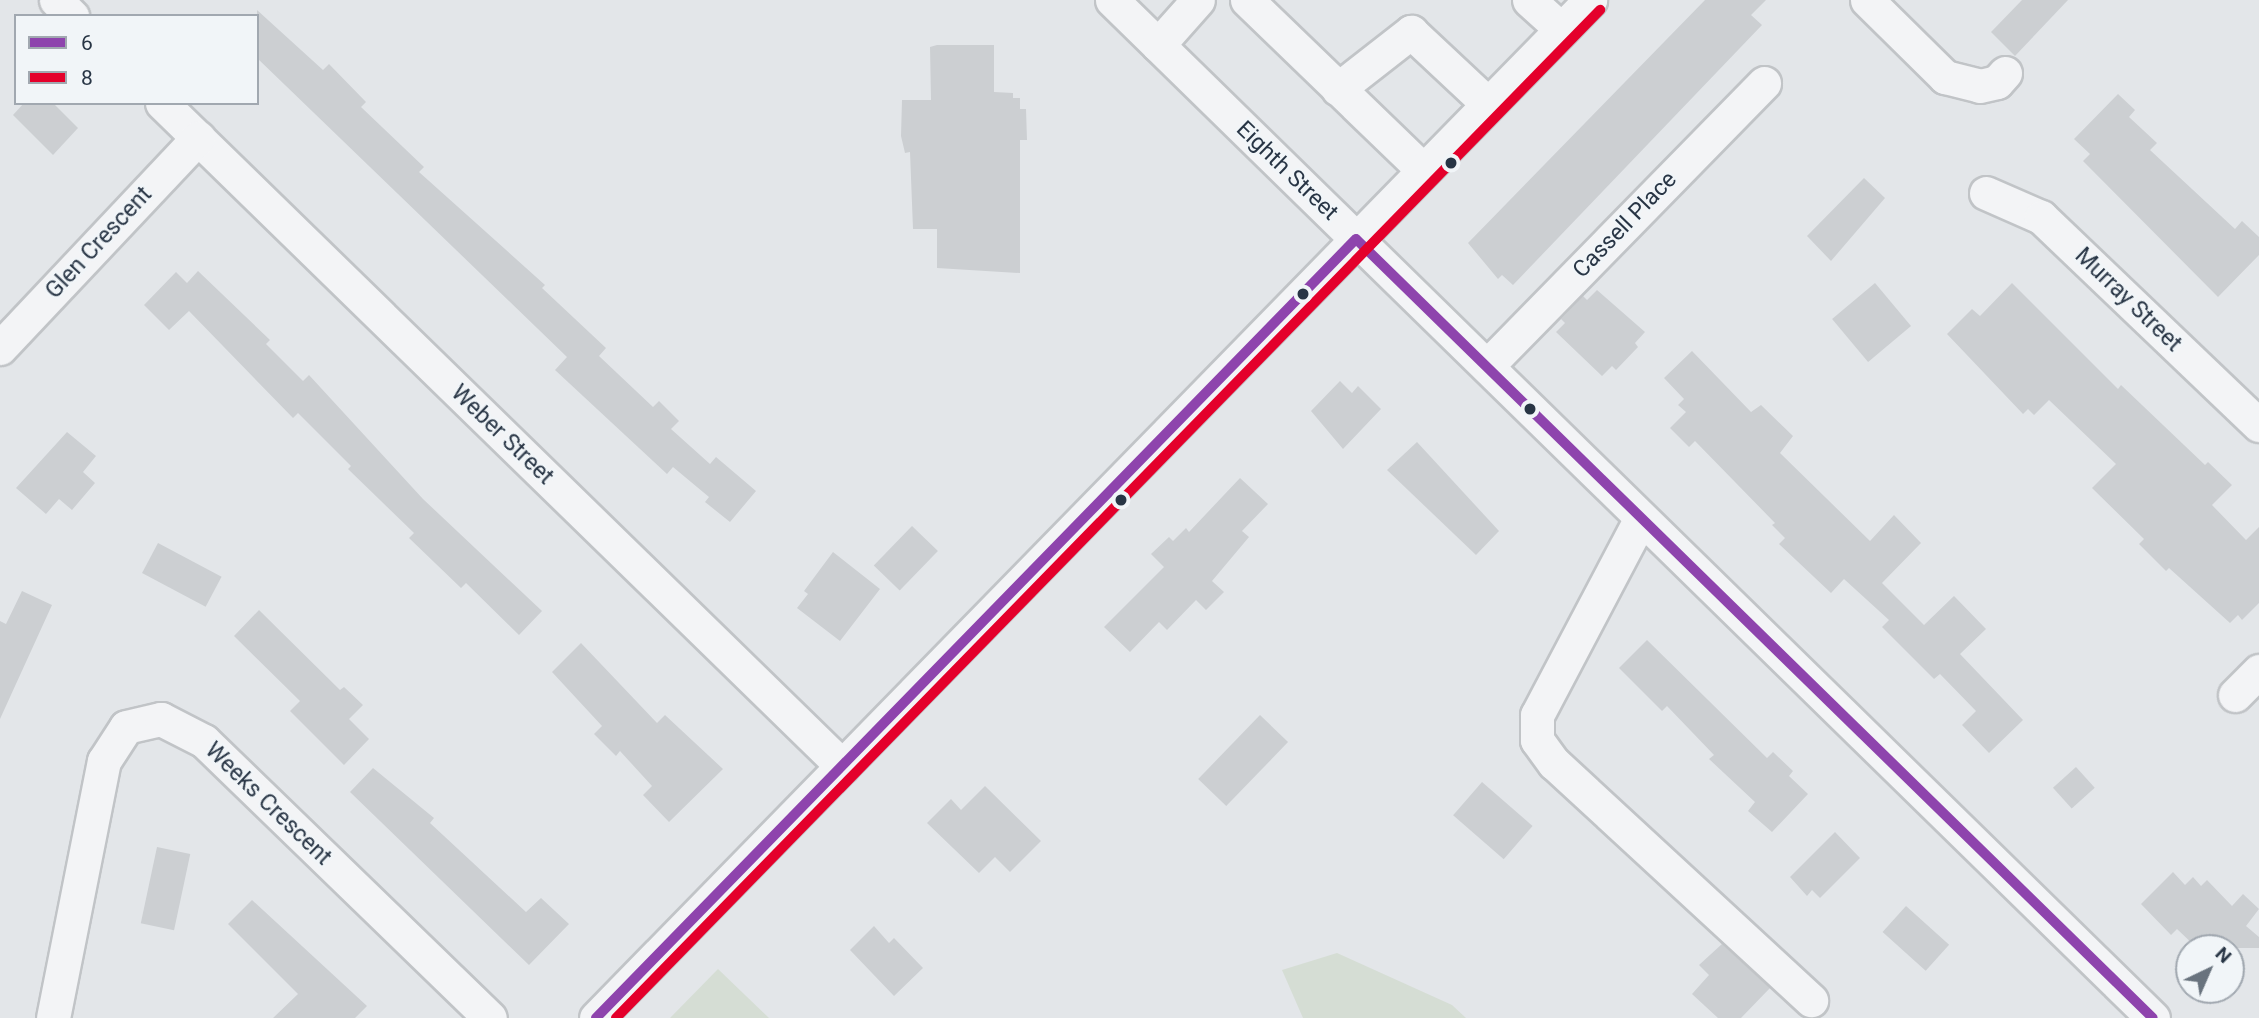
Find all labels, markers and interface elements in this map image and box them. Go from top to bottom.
legend [14,14,259,105]
text: 6 [81,31,93,55]
text: 8 [81,66,93,90]
street label: Eighth Street [1230,116,1344,226]
unlabelled marker [1444,156,1458,170]
street label: Cassell Place [1567,166,1683,284]
street label: Glen Crescent [40,181,158,305]
street label: Murray Street [2069,242,2187,358]
unlabelled marker [1296,287,1310,301]
street label: Weber Street [445,379,559,491]
unlabelled marker [1523,402,1537,416]
unlabelled marker [1114,493,1128,507]
street label: Weeks Crescent [199,737,337,871]
north arrow [2175,934,2245,1004]
text: N [2211,942,2236,968]

